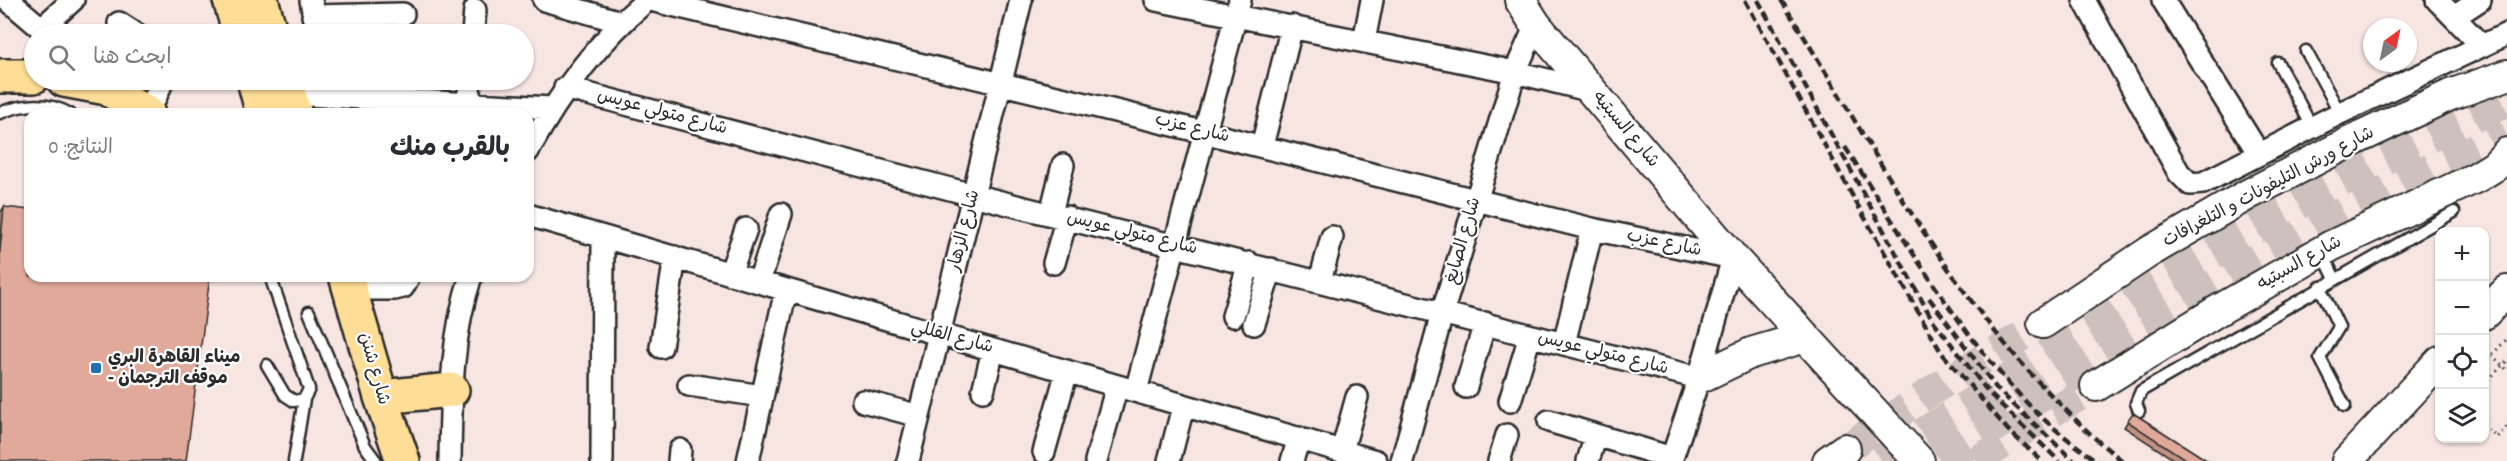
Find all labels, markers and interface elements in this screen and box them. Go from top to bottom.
north arrow [2363,18,2417,72]
search box [24,24,534,90]
icon: search [45,41,78,74]
text: ابحث هنا [93,43,172,74]
street label: شارع متولي عويس [594,84,730,143]
street label: شارع السبتيه [1585,86,1665,174]
street label: شارع عزب [1152,108,1232,150]
street label: شارع ورش التليفونات و التلغرافات [2159,121,2379,255]
text: بالقرب منك [390,131,510,168]
text: النتائج: 0 [48,135,113,163]
street label: شارع الزهار [942,187,987,276]
street label: شارع الصايغ [1440,195,1488,287]
street label: شارع متولي عويس [1064,206,1200,263]
street label: شارع عزب [1624,224,1704,264]
map controls [2435,227,2489,443]
button: + [2435,227,2489,281]
street label: شارع السبتيه [2253,230,2347,298]
button: − [2435,281,2489,335]
street label: شارع القللي [908,315,996,362]
street label: شارع متولي عويس [1535,326,1671,383]
street label: شارع شنن [351,330,395,408]
button: locate [2435,335,2489,389]
place label: ميناء القاهرة البري - موقف الترجمان [108,346,240,392]
marker: ميناء القاهرة البري - موقف الترجمان [89,361,103,375]
button: layers [2435,389,2489,443]

